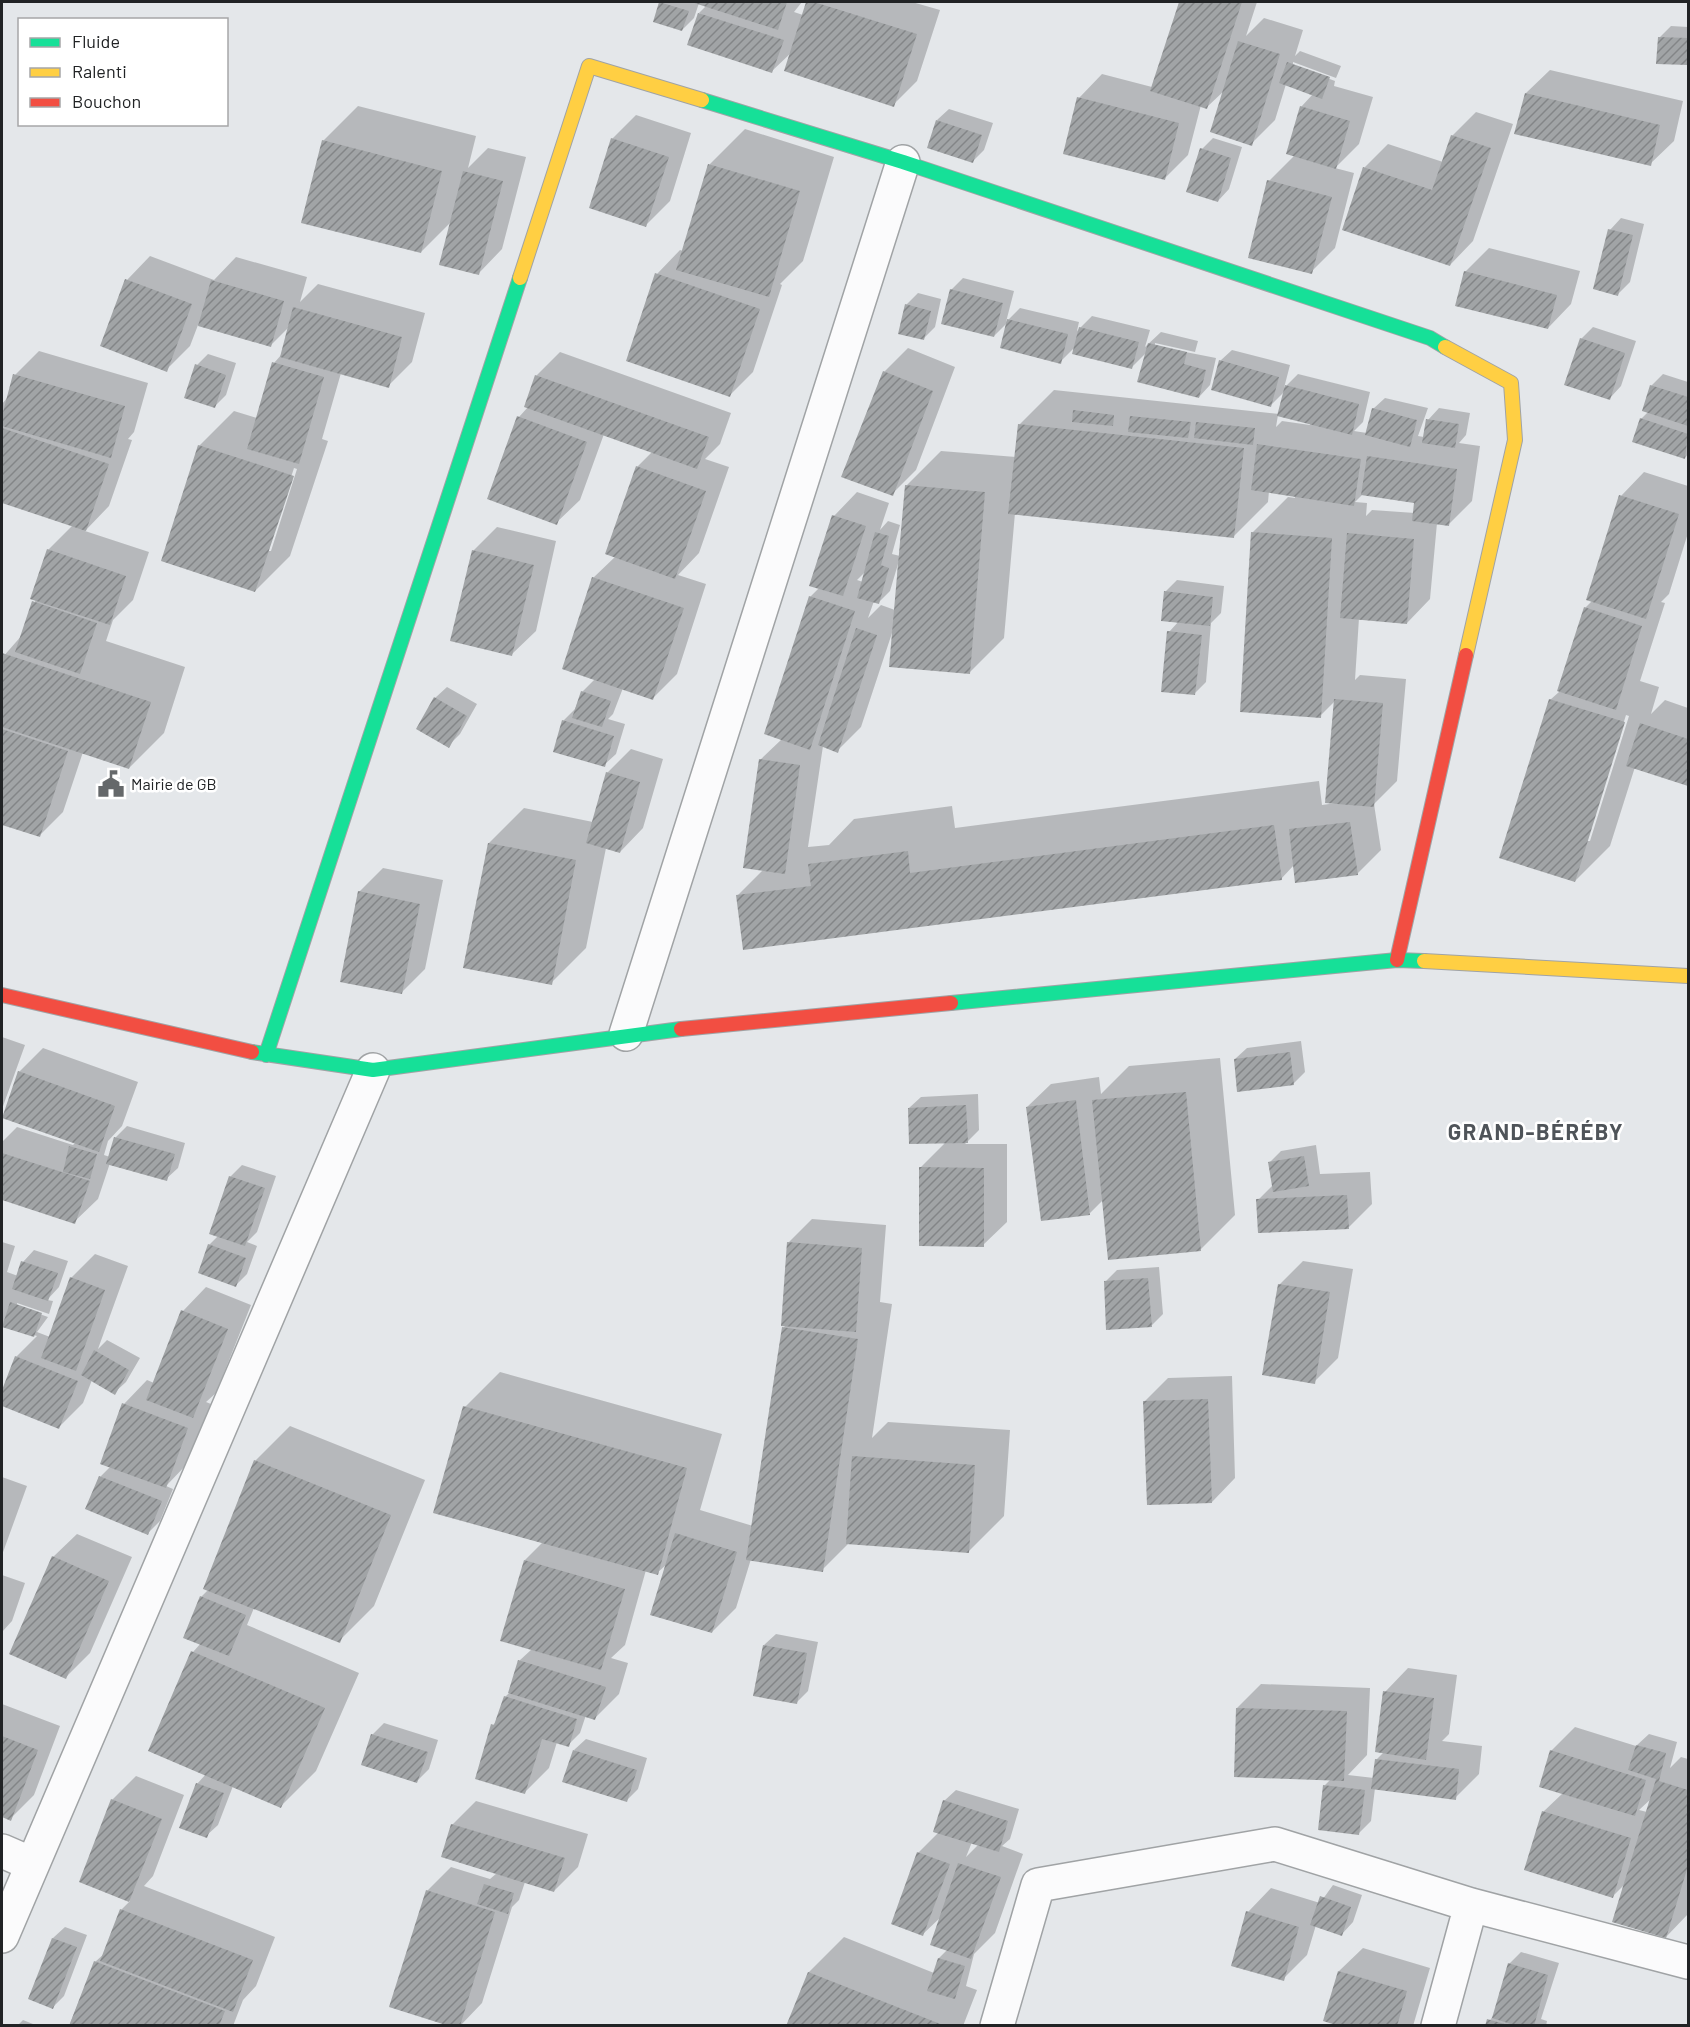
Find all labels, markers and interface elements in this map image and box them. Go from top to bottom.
legend [18,18,228,126]
text: Fluide [72,30,120,52]
text: Ralenti [72,60,127,82]
text: Bouchon [72,90,141,112]
public building icon: Mairie de GB [96,769,126,799]
place label: Mairie de GB [131,774,217,793]
district label: GRAND-BÉRÉBY [1448,1118,1624,1144]

